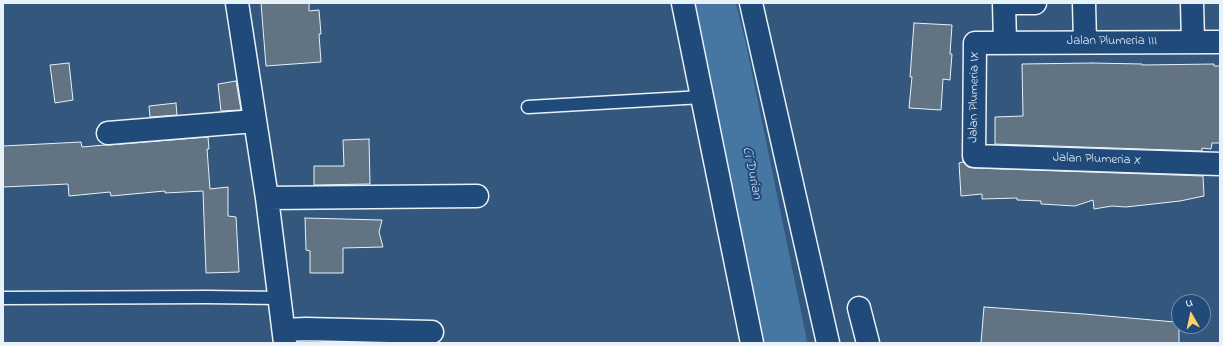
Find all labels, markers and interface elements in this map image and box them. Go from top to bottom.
street label: Jalan Plumeria III [1067,34,1157,50]
street label: Jalan Plumeria IX [966,51,984,143]
water label: Ci Durian [737,145,765,201]
street label: Jalan Plumeria X [1052,151,1142,169]
north arrow [1171,294,1211,334]
text: U [1185,295,1194,312]

